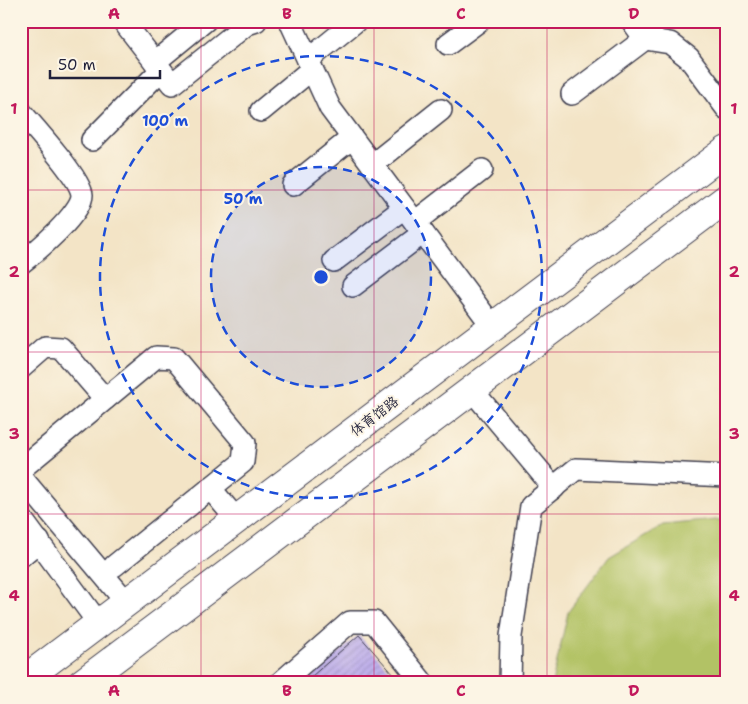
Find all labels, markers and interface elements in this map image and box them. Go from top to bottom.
text: A [108,3,120,24]
text: B [282,3,292,24]
text: C [456,3,466,24]
text: D [628,3,640,24]
scale bar [50,48,160,80]
text: 50 m [58,55,96,75]
text: 1 [10,98,18,119]
text: 1 [730,98,738,119]
text: 100 m [142,111,188,131]
text: 50 m [224,189,263,209]
text: 2 [8,261,20,282]
text: 2 [728,261,740,282]
centre of rings [312,268,330,286]
street label: 体育馆路 [346,392,402,440]
text: 3 [8,423,20,444]
text: 3 [728,423,740,444]
text: 4 [8,585,20,606]
text: 4 [728,585,740,606]
text: A [108,680,120,701]
text: B [282,680,292,701]
text: C [456,680,466,701]
text: D [628,680,640,701]

